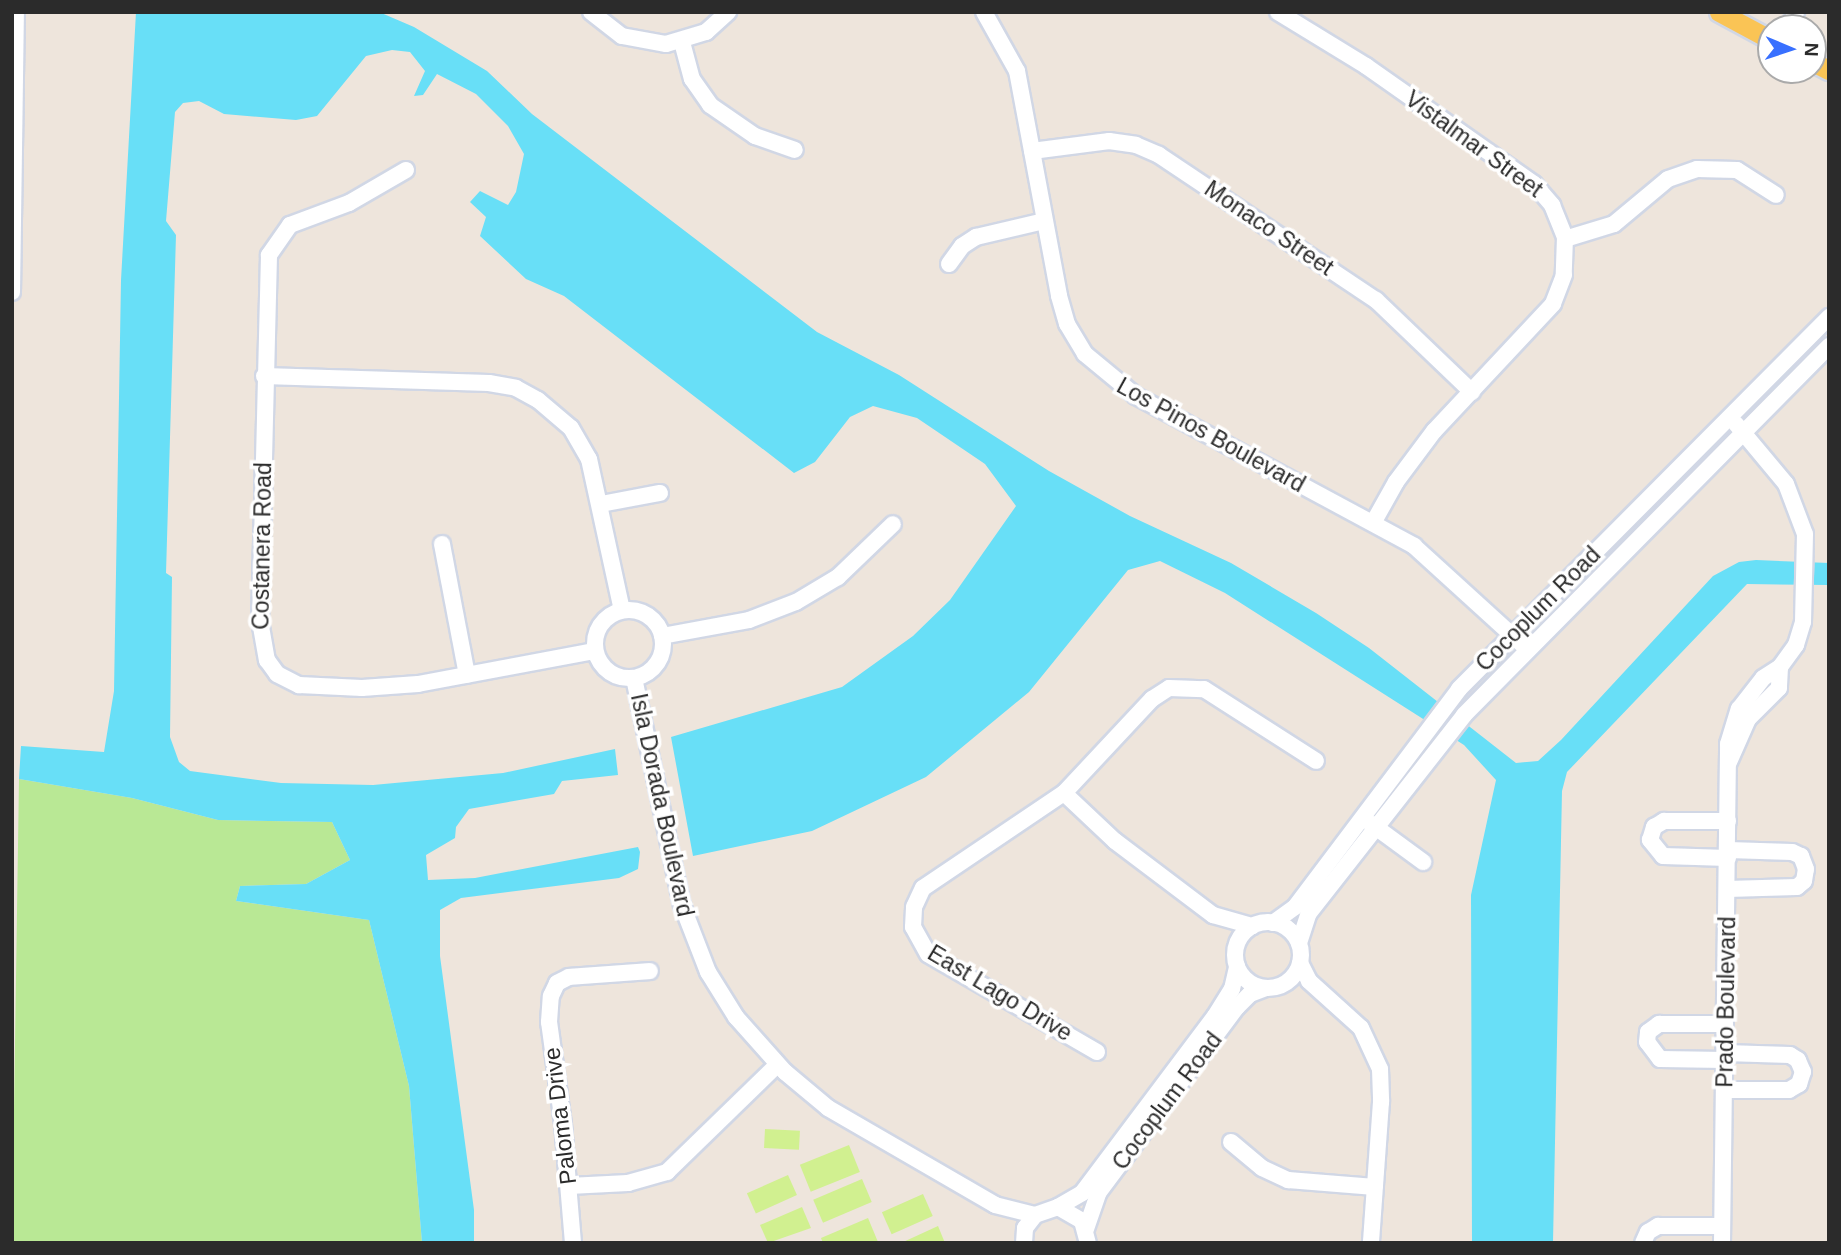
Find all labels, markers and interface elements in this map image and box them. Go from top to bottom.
north arrow [1757,14,1827,84]
text: N [1801,42,1822,57]
street label: Vistalmar Street [1400,85,1548,203]
street label: Monaco Street [1199,175,1339,281]
street label: Los Pinos Boulevard [1112,372,1310,498]
street label: Costanera Road [247,462,277,630]
street label: Cocoplum Road [1470,541,1606,677]
street label: Isla Dorada Boulevard [625,691,699,919]
street label: Prado Boulevard [1711,916,1741,1088]
street label: East Lago Drive [923,939,1077,1047]
street label: Cocoplum Road [1106,1027,1228,1175]
street label: Paloma Drive [538,1046,582,1186]

